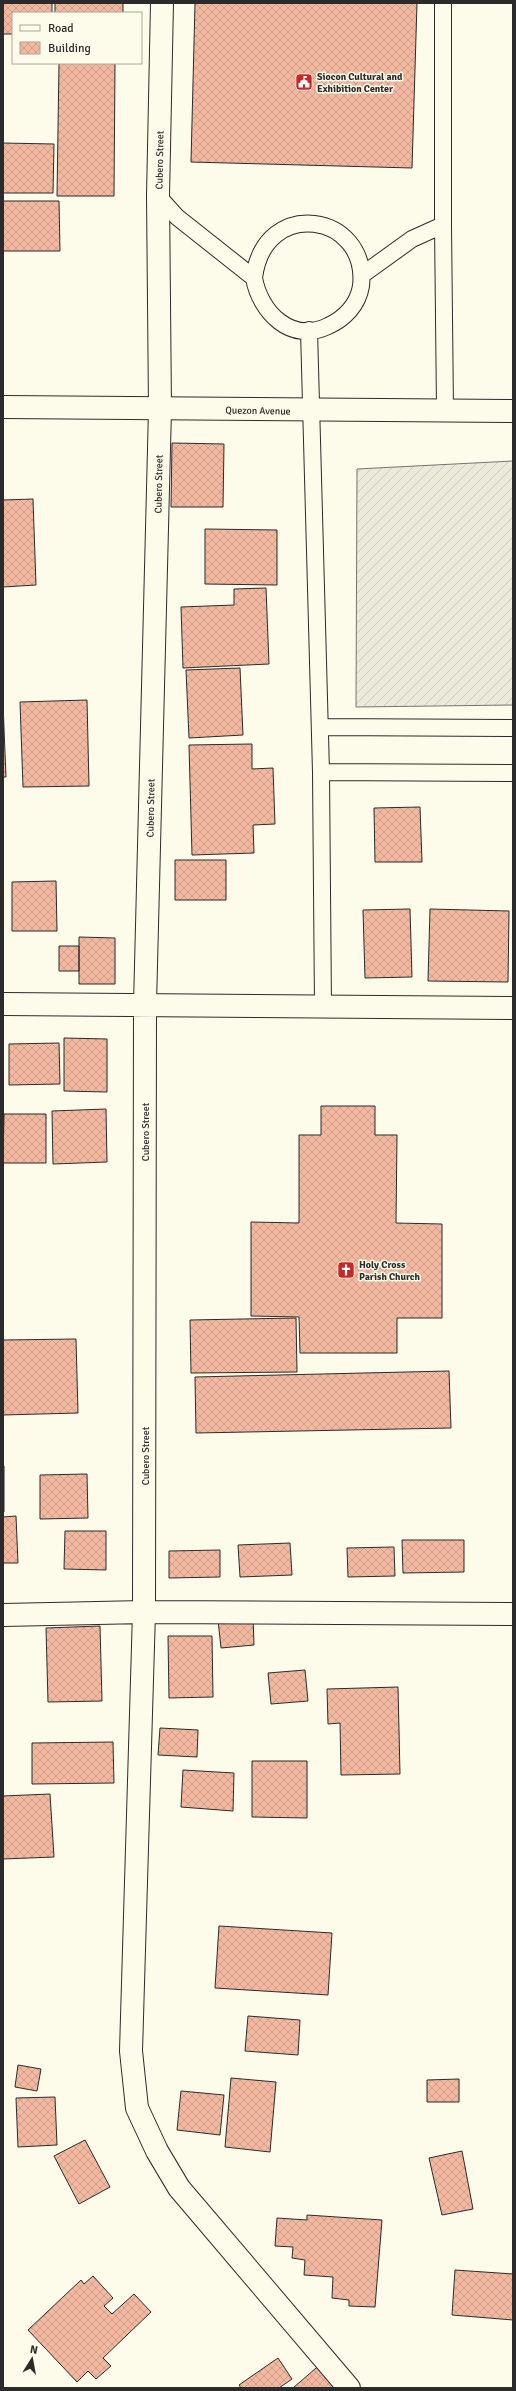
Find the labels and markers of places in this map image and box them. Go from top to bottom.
place label: Siocon Cultural and Exhibition Center [317,71,403,95]
public building icon: Siocon Cultural and Exhibition Center [294,72,314,92]
place label: Holy Cross Parish Church [359,1259,421,1283]
church icon: Holy Cross Parish Church [336,1260,356,1280]

